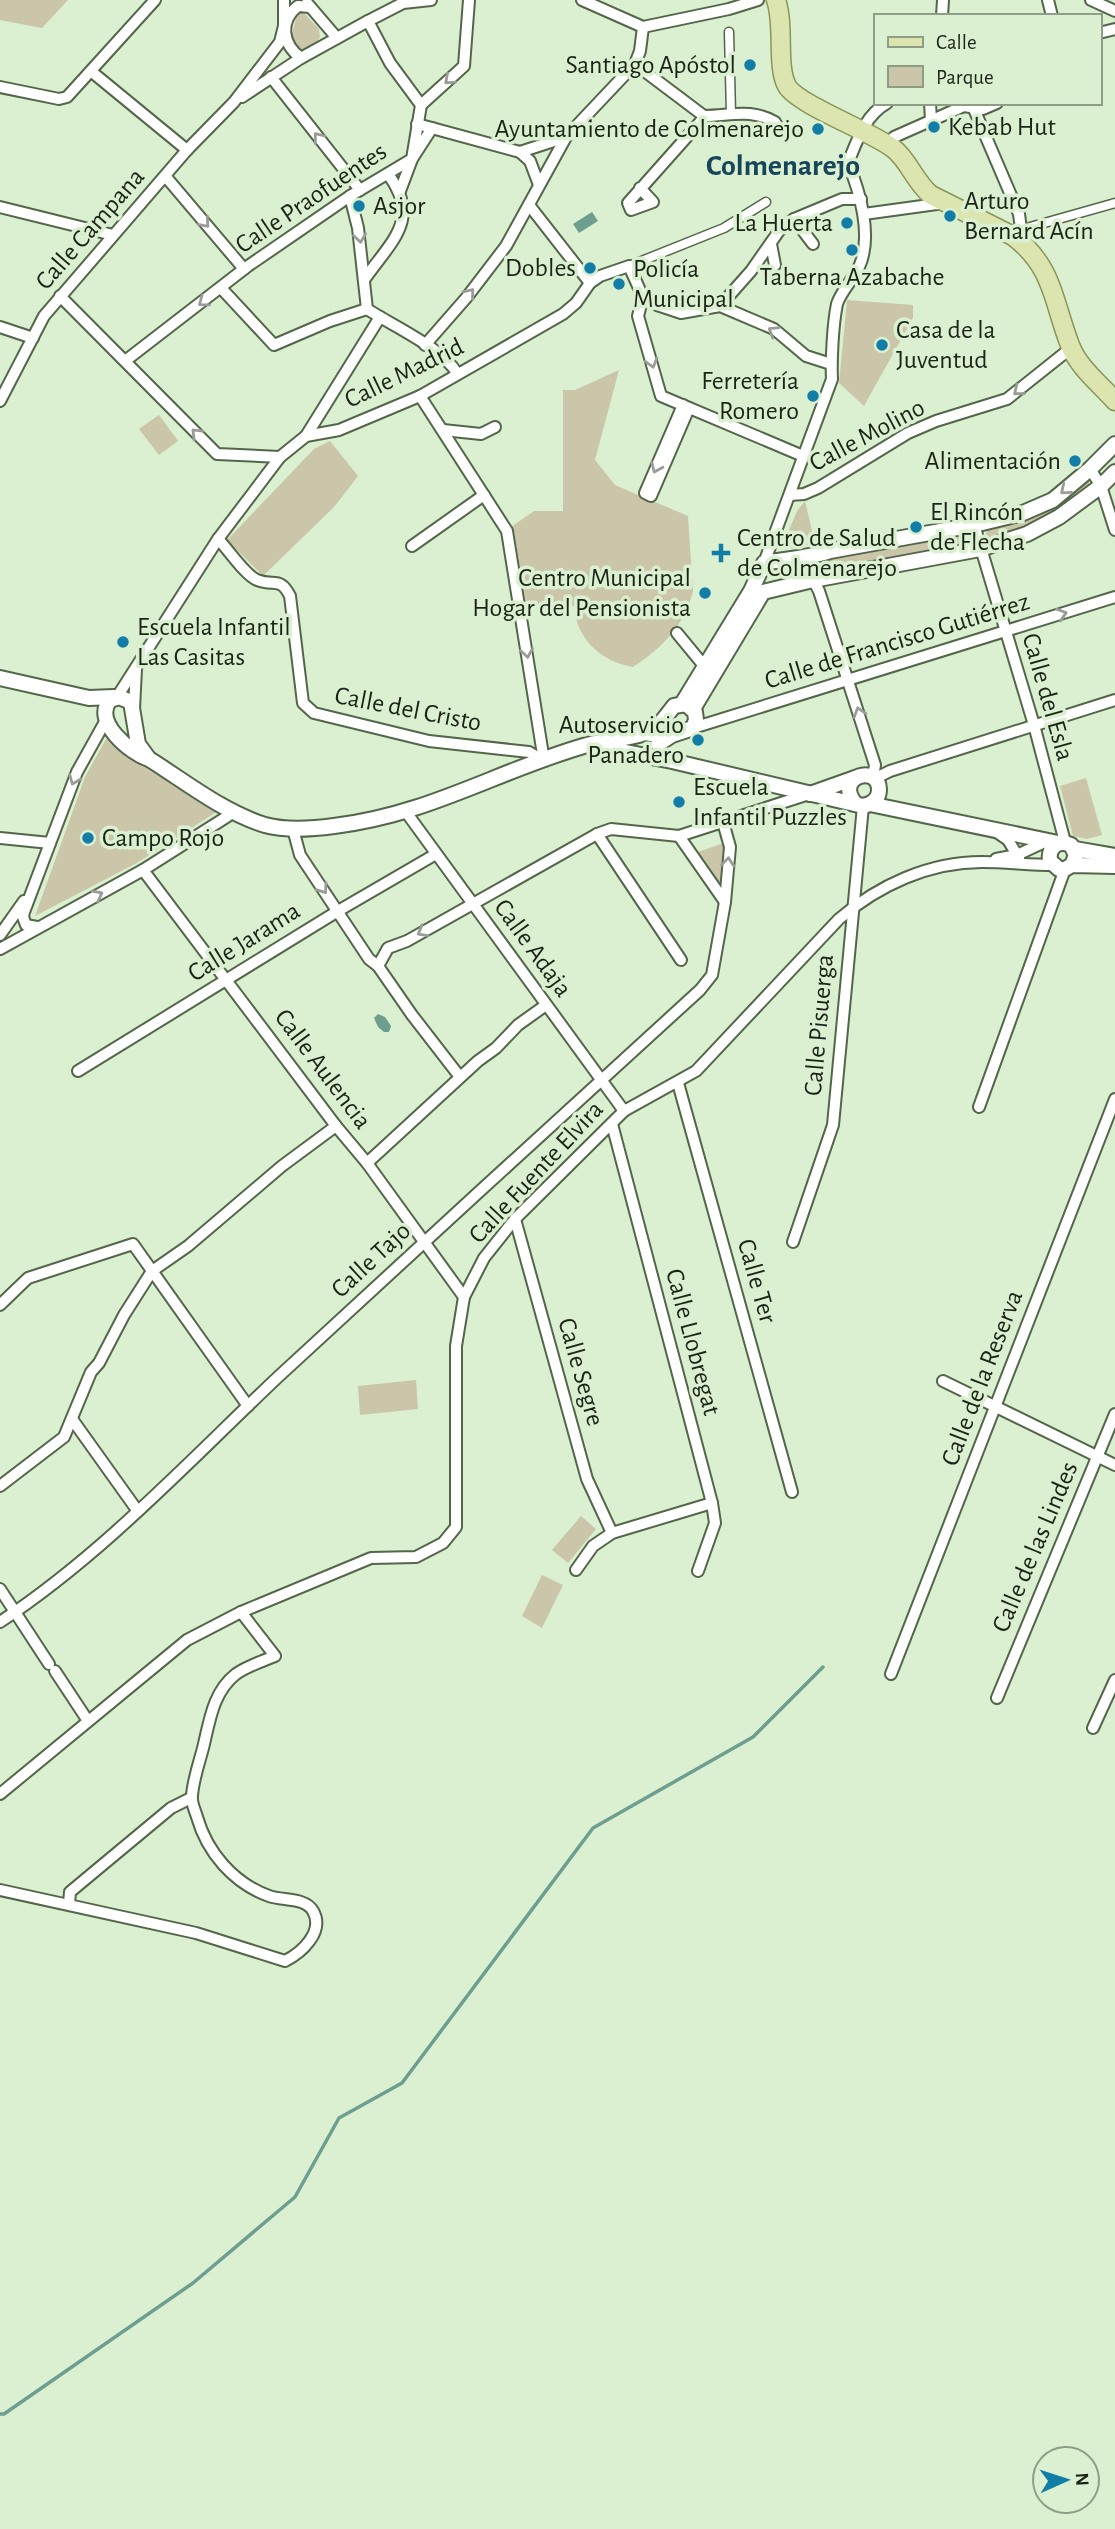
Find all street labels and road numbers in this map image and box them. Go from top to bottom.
street label: Calle Praofuentes [231,138,391,258]
street label: Calle Campana [31,163,149,295]
street label: Calle Madrid [341,333,467,413]
street label: Calle Molino [805,394,929,476]
street label: Calle de Francisco Gutiérrez [762,588,1032,694]
street label: Calle del Esla [1017,630,1079,764]
street label: Calle del Cristo [332,682,484,736]
street label: Calle Adaja [489,894,577,1002]
street label: Calle Jarama [183,897,305,987]
street label: Calle Pisuerga [800,953,838,1097]
street label: Calle Aulencia [270,1004,376,1134]
street label: Calle Fuente Elvira [464,1096,608,1248]
street label: Calle Tajo [327,1217,415,1303]
street label: Calle Ter [733,1236,782,1327]
street label: Calle Llobregat [661,1266,725,1418]
street label: Calle de la Reserva [937,1287,1027,1469]
street label: Calle Segre [553,1315,609,1429]
street label: Calle de las Lindes [987,1458,1083,1636]

